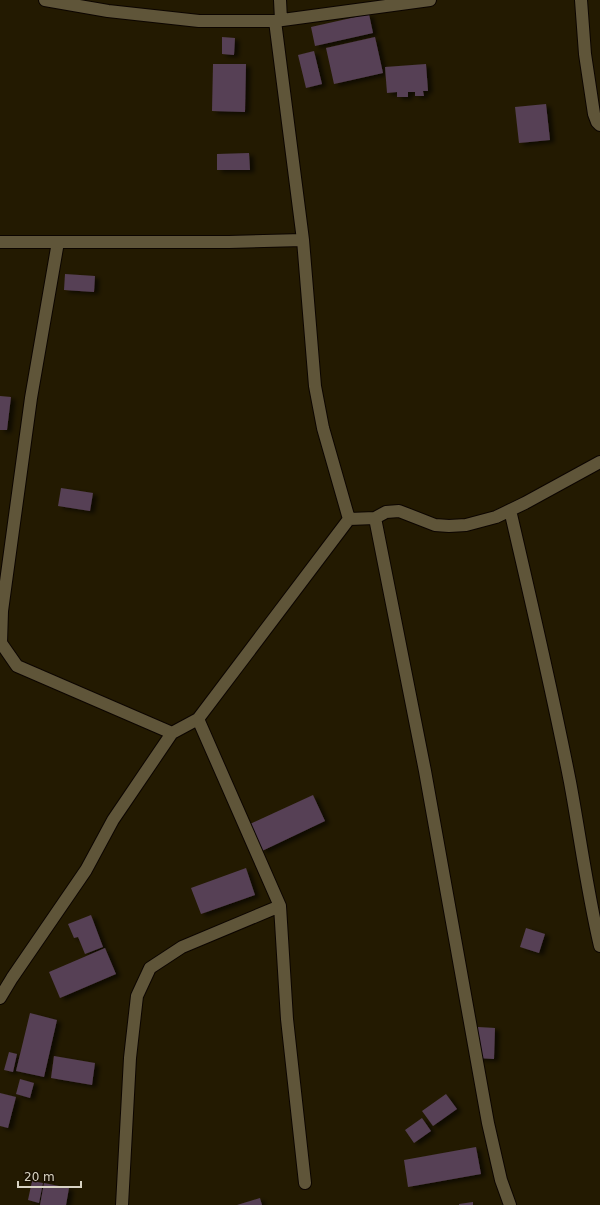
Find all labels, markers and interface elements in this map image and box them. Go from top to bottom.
scale bar [18,1163,81,1189]
text: 20 m [24,1170,55,1184]

